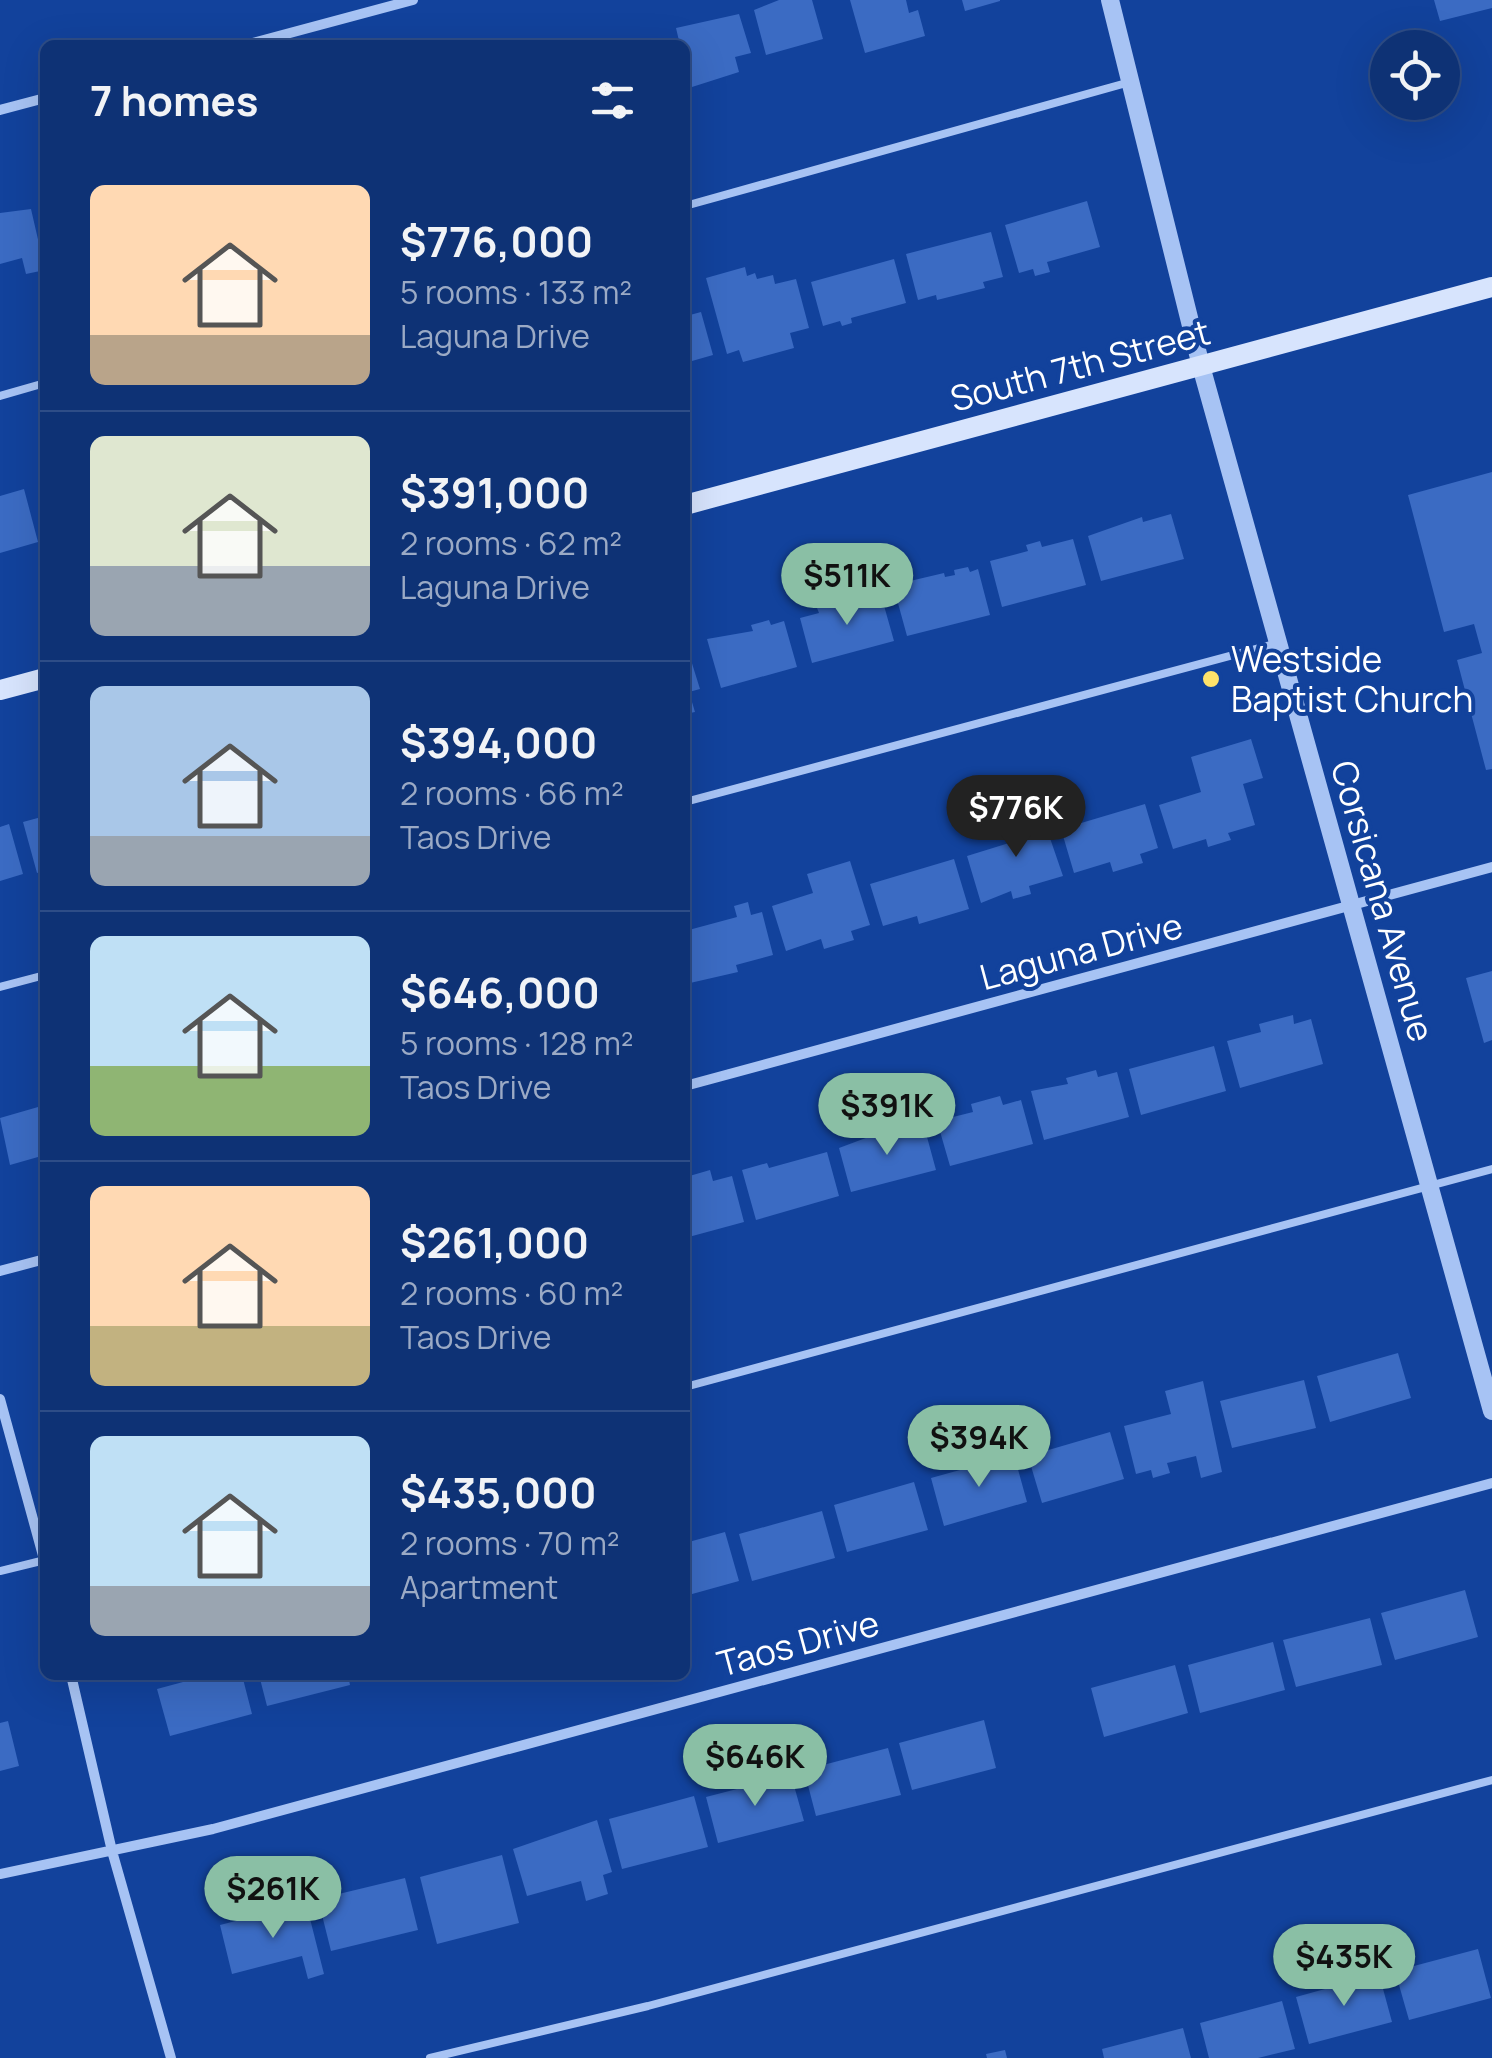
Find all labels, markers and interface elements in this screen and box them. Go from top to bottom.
map controls [1370,30,1460,120]
button: locate [1370,30,1460,120]
text: 7 homes [90,71,258,129]
icon: filters [585,73,640,128]
text: $776,000 [400,212,593,270]
icon: home [170,225,290,345]
text: 5 rooms · 133 m² [400,270,632,314]
street label: South 7th Street [945,307,1215,423]
text: Laguna Drive [400,314,590,358]
text: $391,000 [400,463,589,521]
icon: home [170,476,290,596]
text: 2 rooms · 62 m² [400,521,622,565]
pin: $511K [777,543,917,628]
text: $511K [803,553,891,597]
text: Laguna Drive [400,565,590,609]
place label: Westside Baptist Church [1231,635,1473,723]
marker: Westside Baptist Church [1200,668,1222,690]
text: $394,000 [400,713,597,771]
icon: home [170,726,290,846]
street label: Corsicana Avenue [1320,755,1446,1047]
text: 2 rooms · 66 m² [400,771,624,815]
pin: $776K [946,775,1086,860]
text: $776K [968,785,1064,829]
text: Taos Drive [400,815,551,859]
street label: Laguna Drive [974,901,1188,1001]
text: $646,000 [400,963,600,1021]
icon: home [170,976,290,1096]
text: 5 rooms · 128 m² [400,1021,634,1065]
text: Taos Drive [400,1065,551,1109]
pin: $391K [817,1073,957,1158]
text: $391K [840,1083,934,1127]
text: $261,000 [400,1213,589,1271]
icon: home [170,1226,290,1346]
text: 2 rooms · 60 m² [400,1271,623,1315]
text: Taos Drive [400,1315,551,1359]
pin: $394K [909,1405,1049,1490]
text: $394K [930,1415,1028,1459]
text: $435,000 [400,1463,597,1521]
icon: home [170,1476,290,1596]
text: 2 rooms · 70 m² [400,1521,620,1565]
text: Apartment [400,1565,558,1609]
street label: Taos Drive [712,1598,884,1688]
pin: $646K [685,1724,825,1809]
text: $646K [705,1734,805,1778]
pin: $261K [203,1856,343,1941]
text: $261K [226,1866,320,1910]
pin: $435K [1274,1924,1414,2009]
text: $435K [1295,1934,1393,1978]

